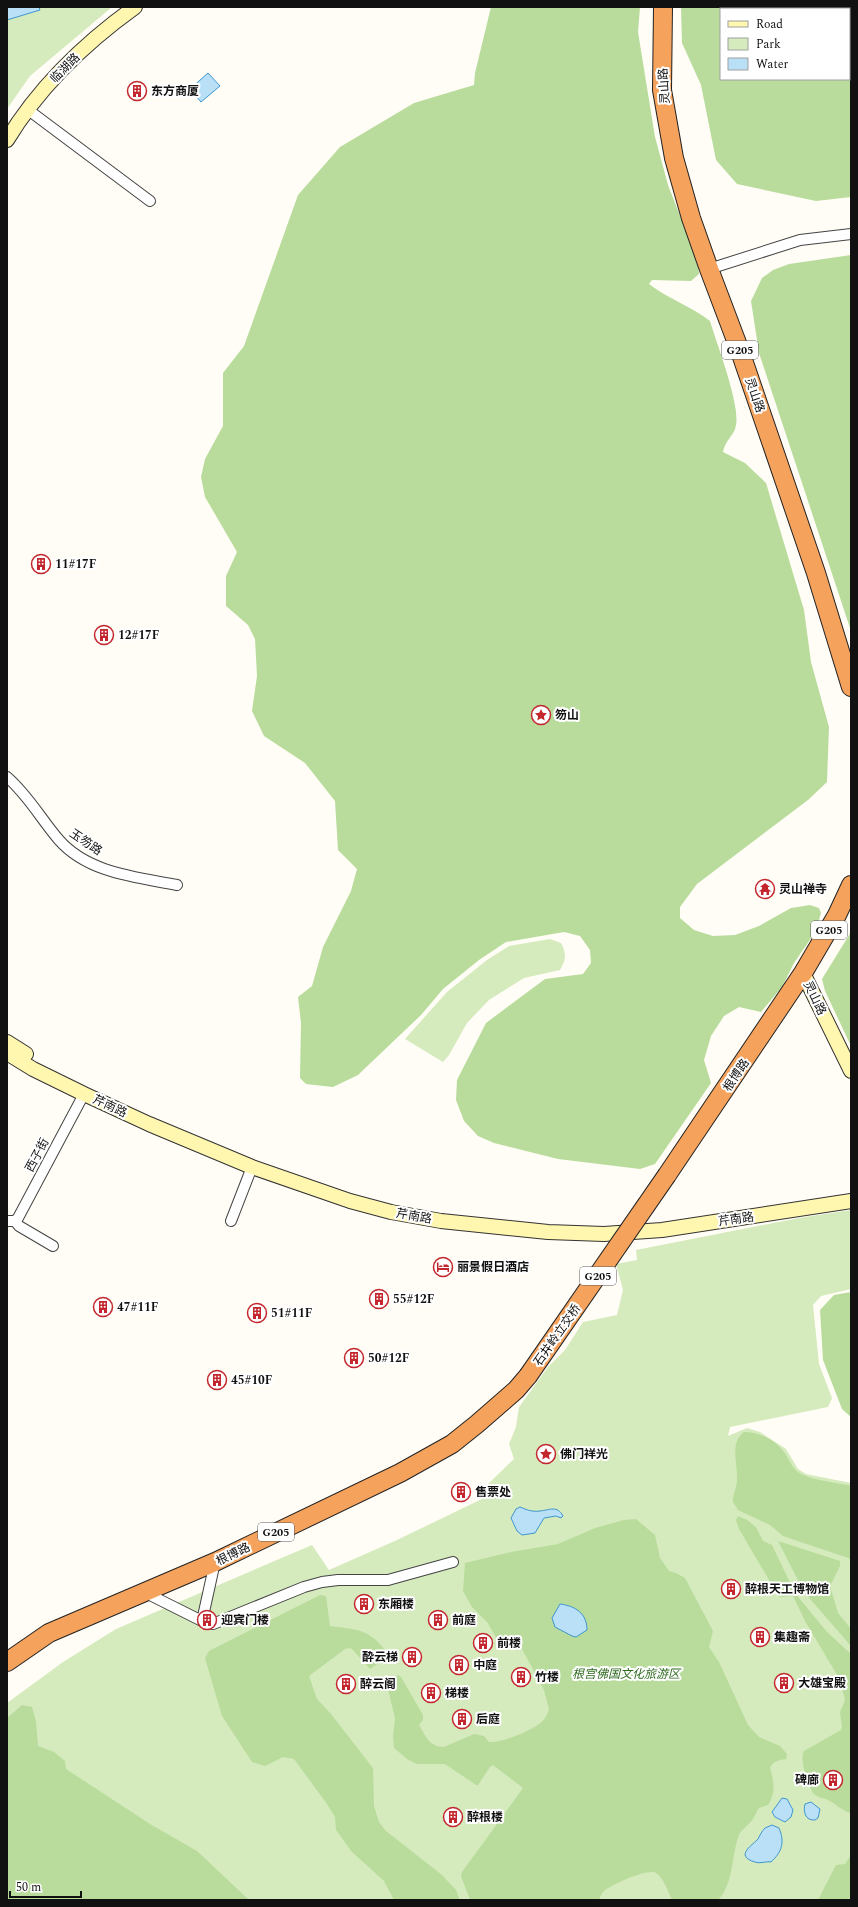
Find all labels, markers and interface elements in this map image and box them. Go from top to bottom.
legend [720,8,850,80]
text: Road [756,15,783,34]
text: Park [756,35,781,54]
street label: 临湖路 [46,49,85,88]
text: Water [756,55,788,74]
street label: 灵山路 [654,67,675,105]
building icon: 东方商厦 [126,80,148,102]
place label: 东方商厦 [151,82,199,101]
road number: G205 [722,341,758,359]
street label: 灵山路 [740,375,769,415]
building icon: 11#17F [30,553,52,575]
place label: 11#17F [55,555,96,574]
building icon: 12#17F [93,624,115,646]
place label: 12#17F [118,626,159,645]
place icon: 笏山 [530,704,552,726]
place label: 笏山 [555,706,579,725]
street label: 玉笏路 [65,824,106,860]
temple icon: 灵山禅寺 [754,878,776,900]
place label: 灵山禅寺 [779,880,827,899]
road number: G205 [811,921,847,939]
street label: 灵山路 [798,978,831,1019]
street label: 根博路 [718,1055,754,1096]
street label: 芹南路 [89,1090,130,1123]
street label: 西子街 [21,1135,54,1176]
street label: 芹南路 [395,1204,433,1229]
street label: 芹南路 [717,1208,755,1231]
hotel icon: 丽景假日酒店 [432,1256,454,1278]
place label: 丽景假日酒店 [457,1258,529,1277]
road number: G205 [580,1267,616,1285]
building icon: 55#12F [368,1288,390,1310]
place label: 55#12F [393,1290,434,1309]
building icon: 47#11F [92,1296,114,1318]
place label: 47#11F [117,1298,158,1317]
street label: 石井岭立交桥 [529,1300,586,1370]
building icon: 51#11F [246,1302,268,1324]
place label: 51#11F [271,1304,312,1323]
building icon: 50#12F [343,1347,365,1369]
place label: 50#12F [368,1349,409,1368]
building icon: 45#10F [206,1369,228,1391]
place label: 45#10F [231,1371,272,1390]
place icon: 佛门祥光 [535,1443,557,1465]
place label: 佛门祥光 [560,1445,608,1464]
building icon: 售票处 [450,1481,472,1503]
place label: 售票处 [475,1483,511,1502]
road number: G205 [258,1523,294,1541]
street label: 根博路 [213,1538,254,1571]
building icon: 醉根天工博物馆 [720,1578,742,1600]
place label: 醉根天工博物馆 [745,1580,829,1599]
building icon: 东厢楼 [353,1593,375,1615]
place label: 东厢楼 [378,1595,414,1614]
building icon: 迎宾门楼 [196,1609,218,1631]
building icon: 前庭 [427,1609,449,1631]
place label: 迎宾门楼 [221,1611,269,1630]
place label: 前庭 [452,1611,476,1630]
building icon: 集趣斋 [749,1626,771,1648]
place label: 集趣斋 [774,1628,810,1647]
building icon: 前楼 [472,1632,494,1654]
place label: 前楼 [497,1634,521,1653]
building icon: 酔云梯 [401,1646,423,1668]
place label: 酔云梯 [362,1648,398,1667]
building icon: 中庭 [448,1654,470,1676]
place label: 中庭 [473,1656,497,1675]
park label: 根宫佛国文化旅游区 [572,1665,682,1684]
building icon: 竹楼 [510,1666,532,1688]
place label: 竹楼 [535,1668,559,1687]
building icon: 大雄宝殿 [773,1672,795,1694]
building icon: 醉云阁 [335,1673,357,1695]
place label: 大雄宝殿 [798,1674,846,1693]
place label: 醉云阁 [360,1675,396,1694]
building icon: 梯楼 [420,1682,442,1704]
place label: 梯楼 [445,1684,469,1703]
building icon: 后庭 [451,1708,473,1730]
place label: 后庭 [476,1710,500,1729]
building icon: 碑廊 [822,1769,844,1791]
place label: 碑廊 [795,1771,819,1790]
building icon: 醉根楼 [442,1806,464,1828]
place label: 醉根楼 [467,1808,503,1827]
scale bar [10,1873,81,1899]
text: 50 m [16,1878,41,1897]

